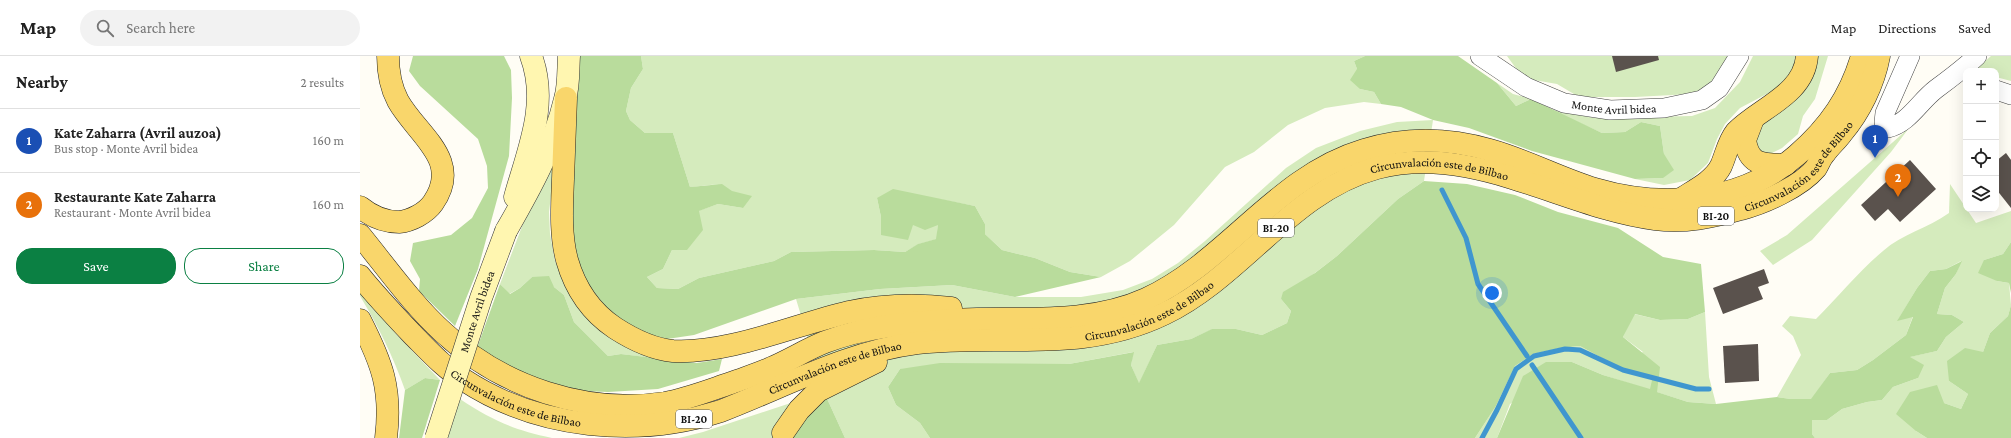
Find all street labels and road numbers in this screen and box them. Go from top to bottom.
street label: Monte Avril bidea [1571,97,1657,117]
street label: Circunvalación este de Bilbao [1742,118,1856,215]
street label: Circunvalación este de Bilbao [1368,155,1510,184]
road number: BI-20 [1698,207,1734,225]
road number: BI-20 [1258,219,1294,237]
street label: Monte Avril bidea [457,268,498,354]
street label: Circunvalación este de Bilbao [1084,278,1217,344]
street label: Circunvalación este de Bilbao [766,339,903,398]
street label: Circunvalación este de Bilbao [448,366,582,430]
road number: BI-20 [676,410,712,428]

